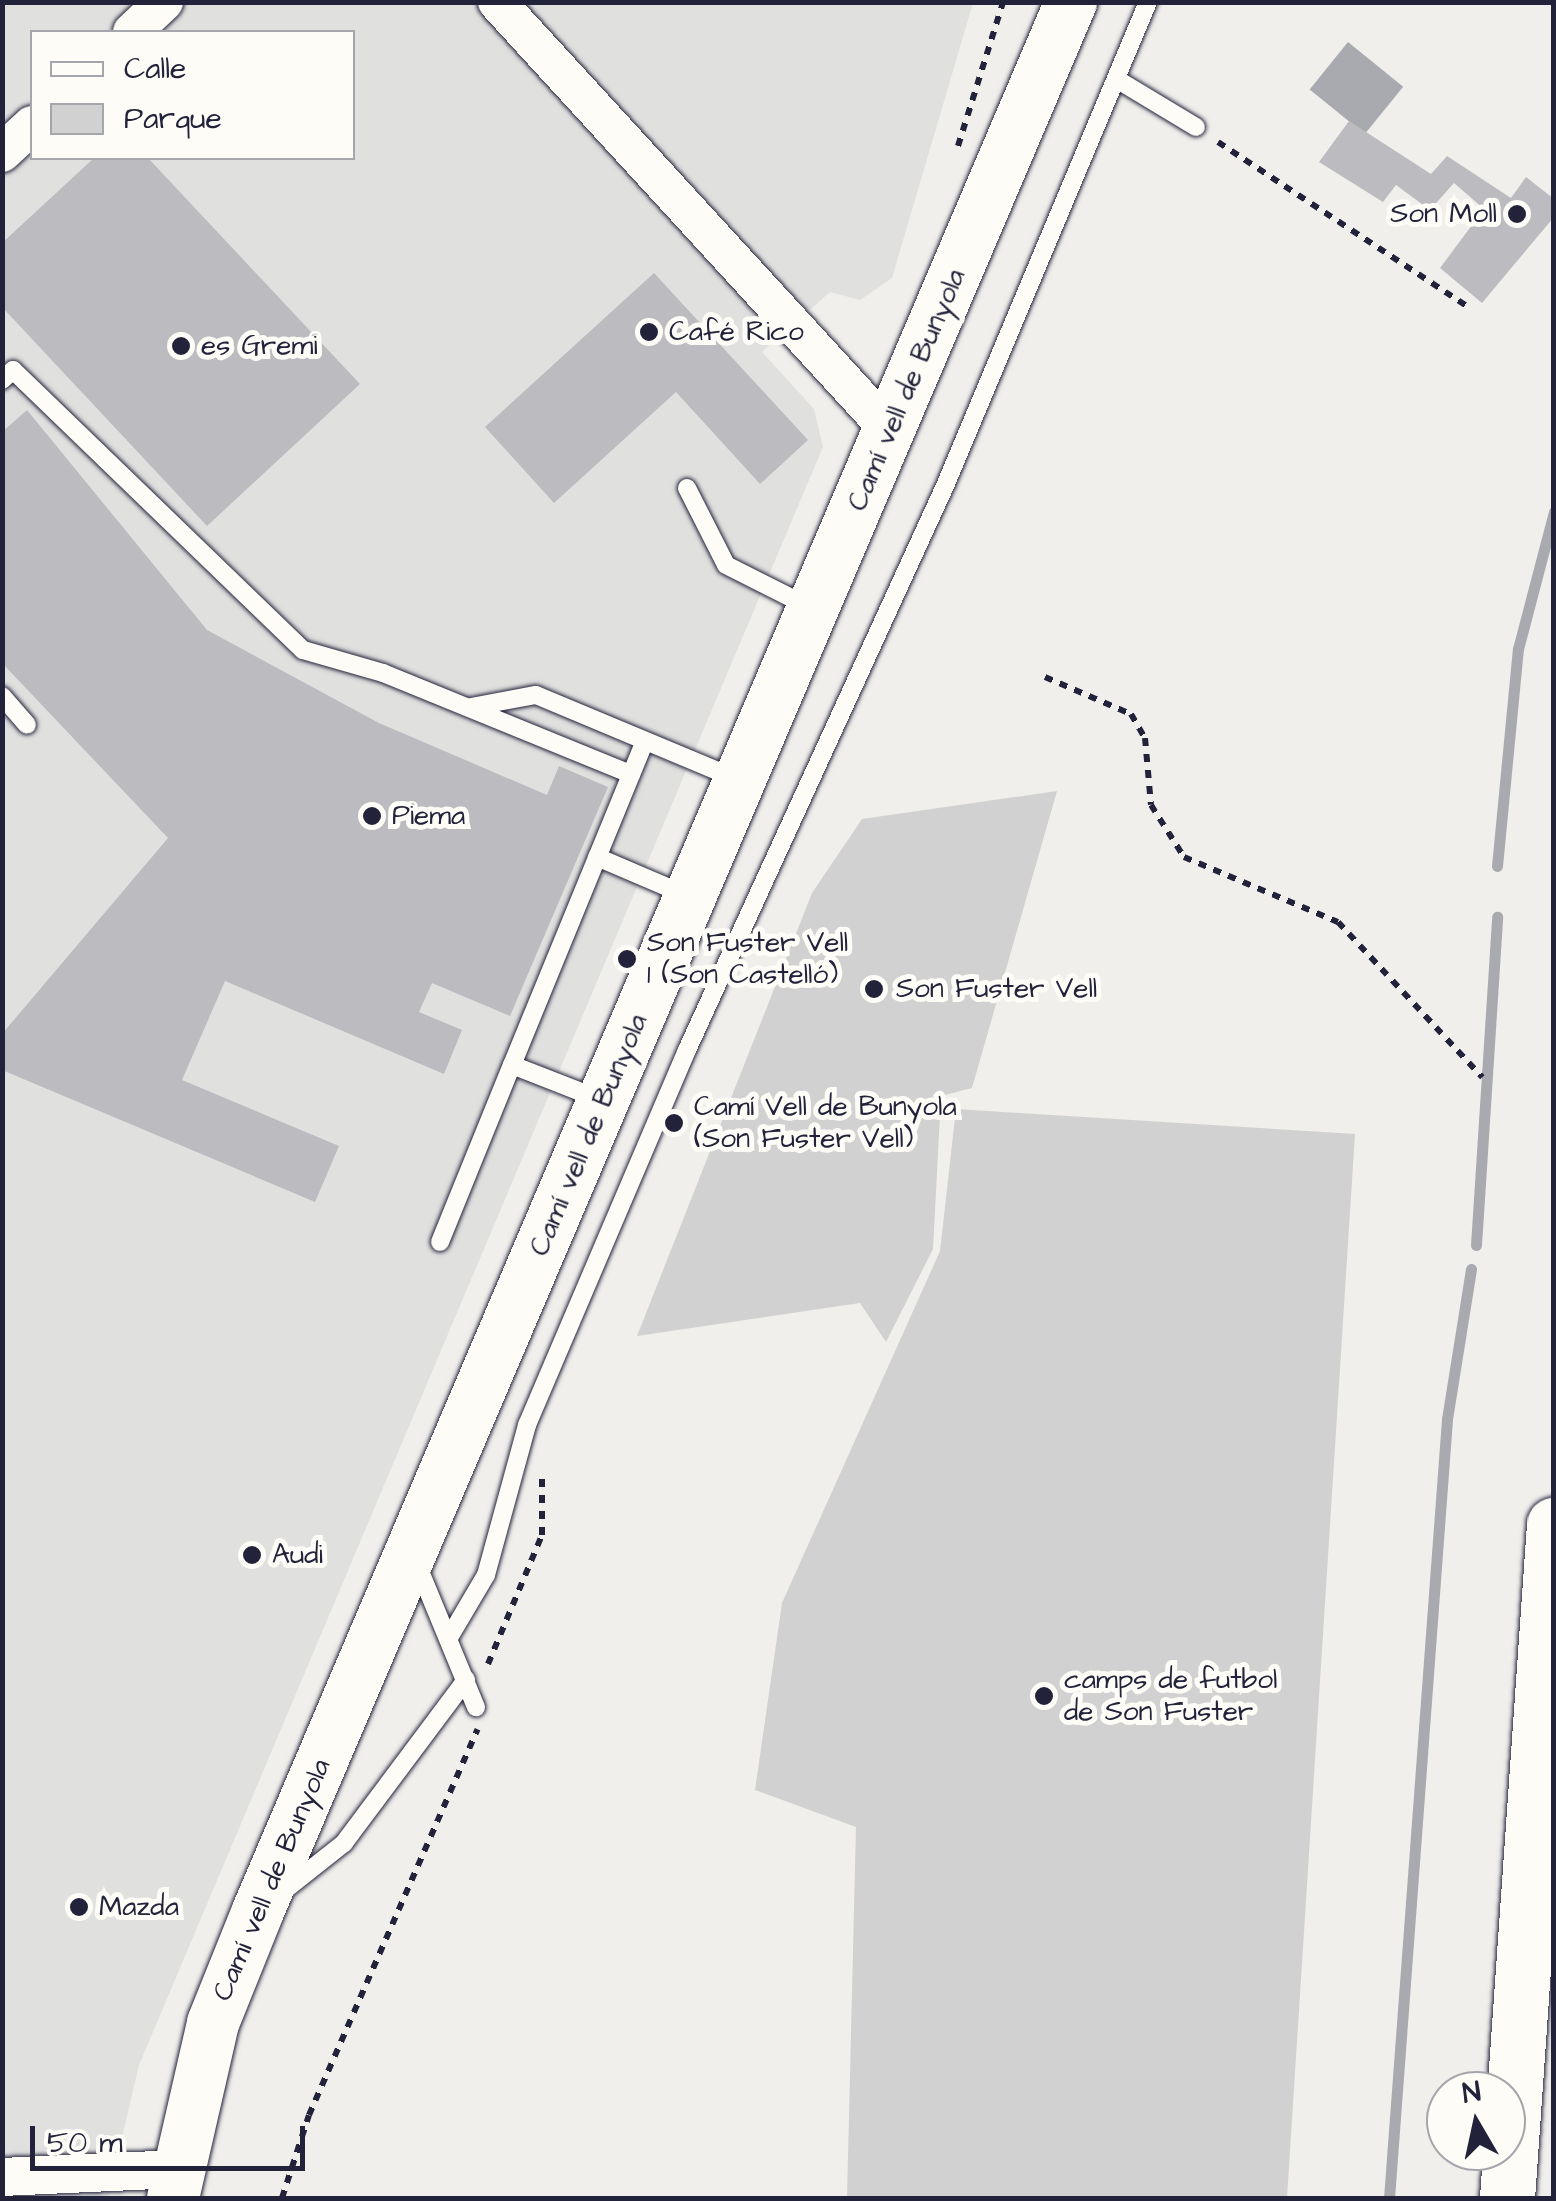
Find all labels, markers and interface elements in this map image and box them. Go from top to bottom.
legend [30,30,355,160]
text: Calle [124,48,186,90]
text: Parque [124,98,222,140]
place label: Son Moll [1390,197,1497,231]
marker: Son Moll [1506,203,1528,225]
street label: Camí vell de Bunyola [841,264,973,516]
place label: Café Rico [669,315,804,349]
marker: Café Rico [638,321,660,343]
place label: es Gremi [201,329,317,363]
marker: es Gremi [170,335,192,357]
place label: Piema [392,799,465,833]
marker: Piema [361,805,383,827]
place label: Son Fuster Vell 1 (Son Castelló) [647,926,848,992]
marker: Son Fuster Vell 1 (Son Castelló) [616,948,638,970]
place label: Son Fuster Vell [896,972,1097,1006]
marker: Son Fuster Vell [861,976,887,1002]
street label: Camí vell de Bunyola [523,1009,655,1261]
place label: Camí Vell de Bunyola (Son Fuster Vell) [694,1090,957,1156]
marker: Camí Vell de Bunyola (Son Fuster Vell) [663,1112,685,1134]
place label: Audi [272,1538,323,1572]
marker: Audi [241,1544,263,1566]
place label: camps de futbol de Son Fuster [1064,1663,1277,1729]
marker: camps de futbol de Son Fuster [1033,1685,1055,1707]
street label: Camí vell de Bunyola [206,1754,338,2006]
place label: Mazda [99,1890,179,1924]
marker: Mazda [68,1896,90,1918]
north arrow [1426,2071,1526,2171]
text: N [1460,2072,1483,2113]
scale bar [35,2106,310,2168]
text: 50 m [47,2122,123,2164]

